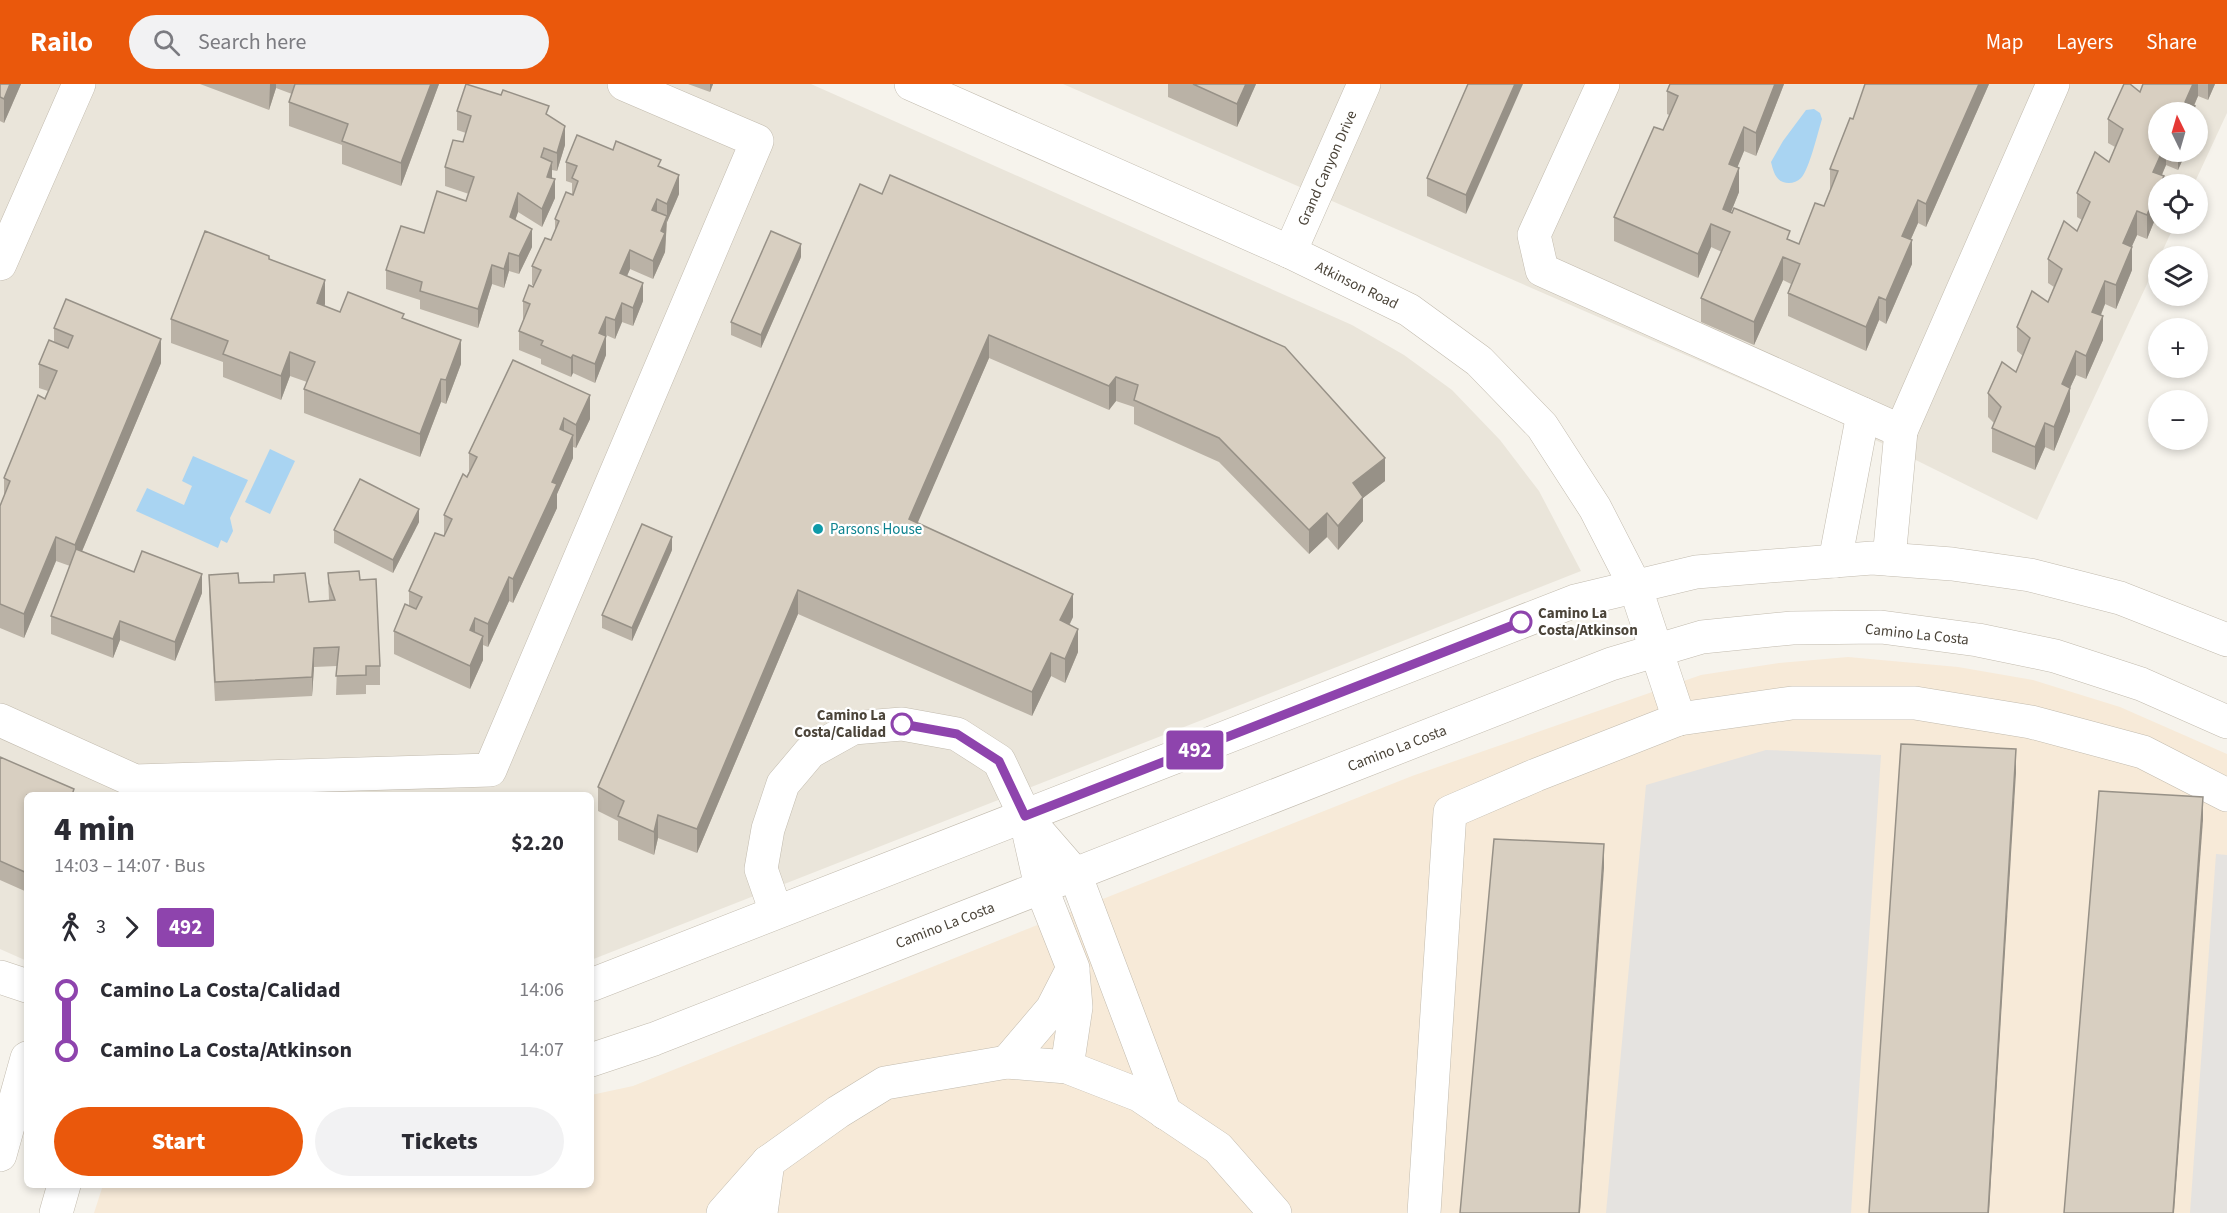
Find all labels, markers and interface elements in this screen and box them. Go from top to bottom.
search box [129,15,549,69]
text: Railo [30,22,93,62]
icon: search [150,26,183,59]
text: Search here [198,26,306,58]
text: Map [1986,27,2023,57]
text: Layers [2056,27,2113,57]
text: Share [2146,27,2197,57]
north arrow [2148,102,2208,162]
map controls [2148,102,2208,450]
street label: Grand Canyon Drive [1293,107,1362,229]
button: locate [2148,174,2208,234]
button: layers [2148,246,2208,306]
street label: Atkinson Road [1312,256,1402,315]
button: + [2148,318,2208,378]
button: − [2148,390,2208,450]
place label: Parsons House [830,519,922,540]
marker: Parsons House [811,522,825,536]
place label: Camino La Costa/Atkinson [1538,603,1638,641]
marker: Camino La Costa/Atkinson [1510,611,1532,633]
street label: Camino La Costa [1864,619,1970,650]
place label: Camino La Costa/Calidad [794,705,886,743]
marker: Camino La Costa/Calidad [891,713,913,735]
street label: Camino La Costa [1345,720,1450,777]
line badge: 492 [1160,730,1230,770]
text: 492 [1178,735,1212,765]
text: 4 min [54,806,135,853]
text: $2.20 [511,827,564,859]
text: 14:03 – 14:07 · Bus [54,852,205,880]
street label: Camino La Costa [893,897,998,954]
icon: walk [54,911,87,944]
icon: forward [115,911,148,944]
text: 492 [169,912,202,942]
text: 3 [96,913,106,941]
text: Camino La Costa/Calidad [100,974,341,1006]
text: 14:06 [519,976,564,1004]
text: Camino La Costa/Atkinson [100,1034,352,1066]
text: 14:07 [519,1036,564,1064]
button: Start [54,1107,303,1176]
button: Tickets [315,1107,564,1176]

